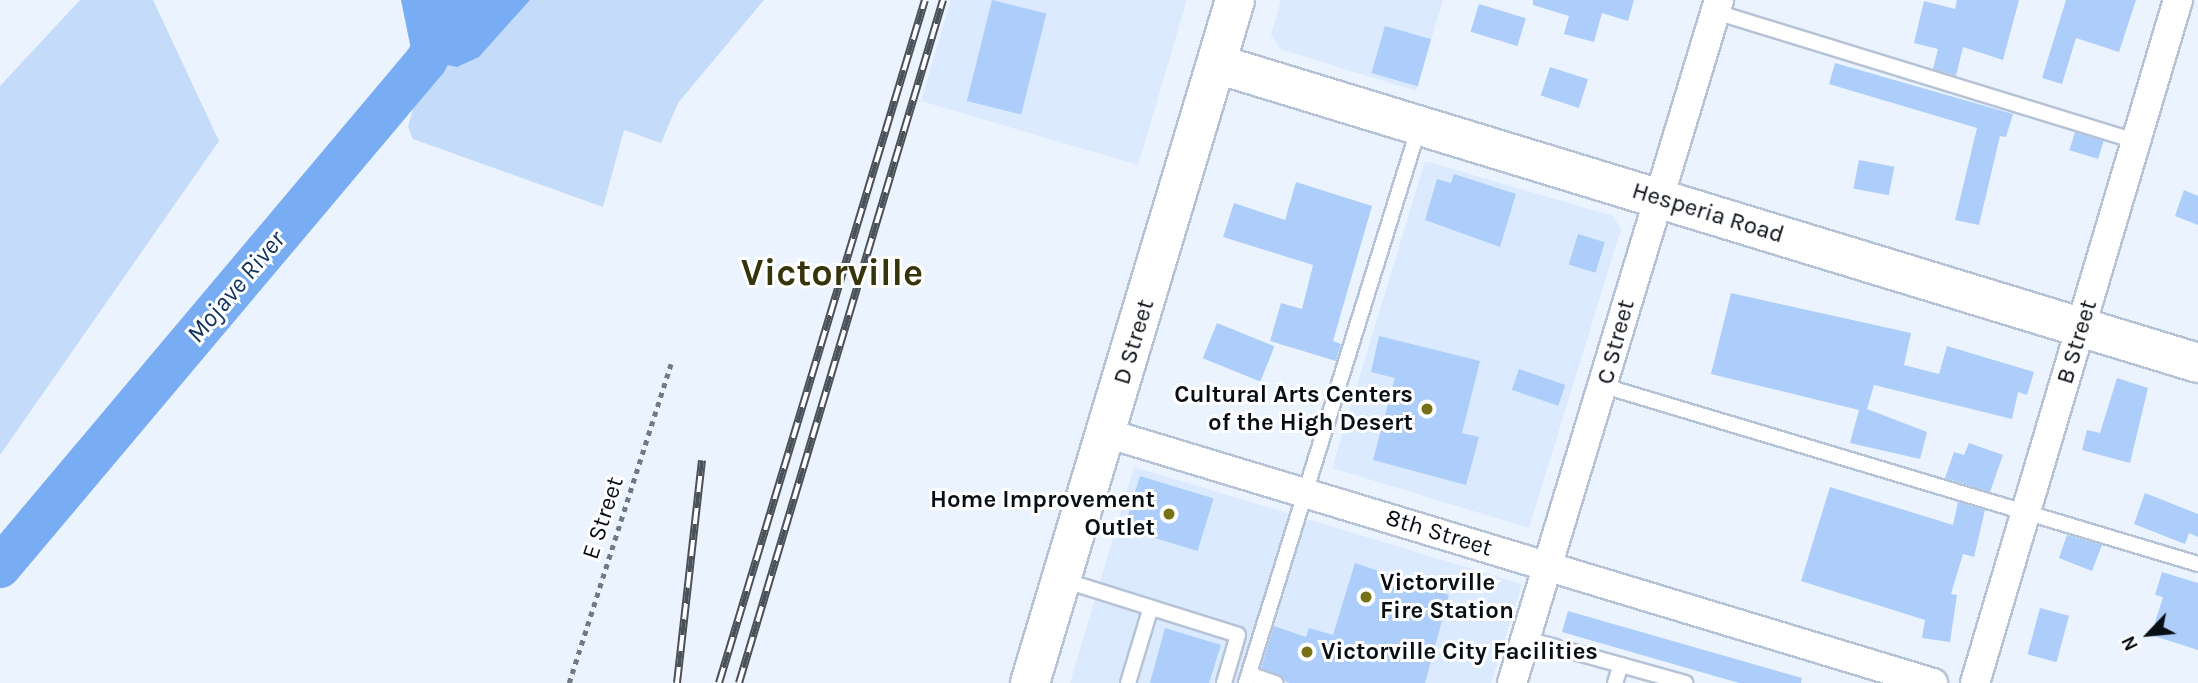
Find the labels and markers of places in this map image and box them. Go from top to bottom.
place label: Cultural Arts Centers of the High Desert [1174,381,1413,437]
marker: Cultural Arts Centers of the High Desert [1419,401,1435,417]
place label: Home Improvement Outlet [930,486,1155,542]
marker: Home Improvement Outlet [1161,506,1177,522]
place label: Victorville Fire Station [1380,569,1514,625]
marker: Victorville Fire Station [1358,589,1374,605]
place label: Victorville City Facilities [1321,638,1598,666]
marker: Victorville City Facilities [1299,644,1315,660]

